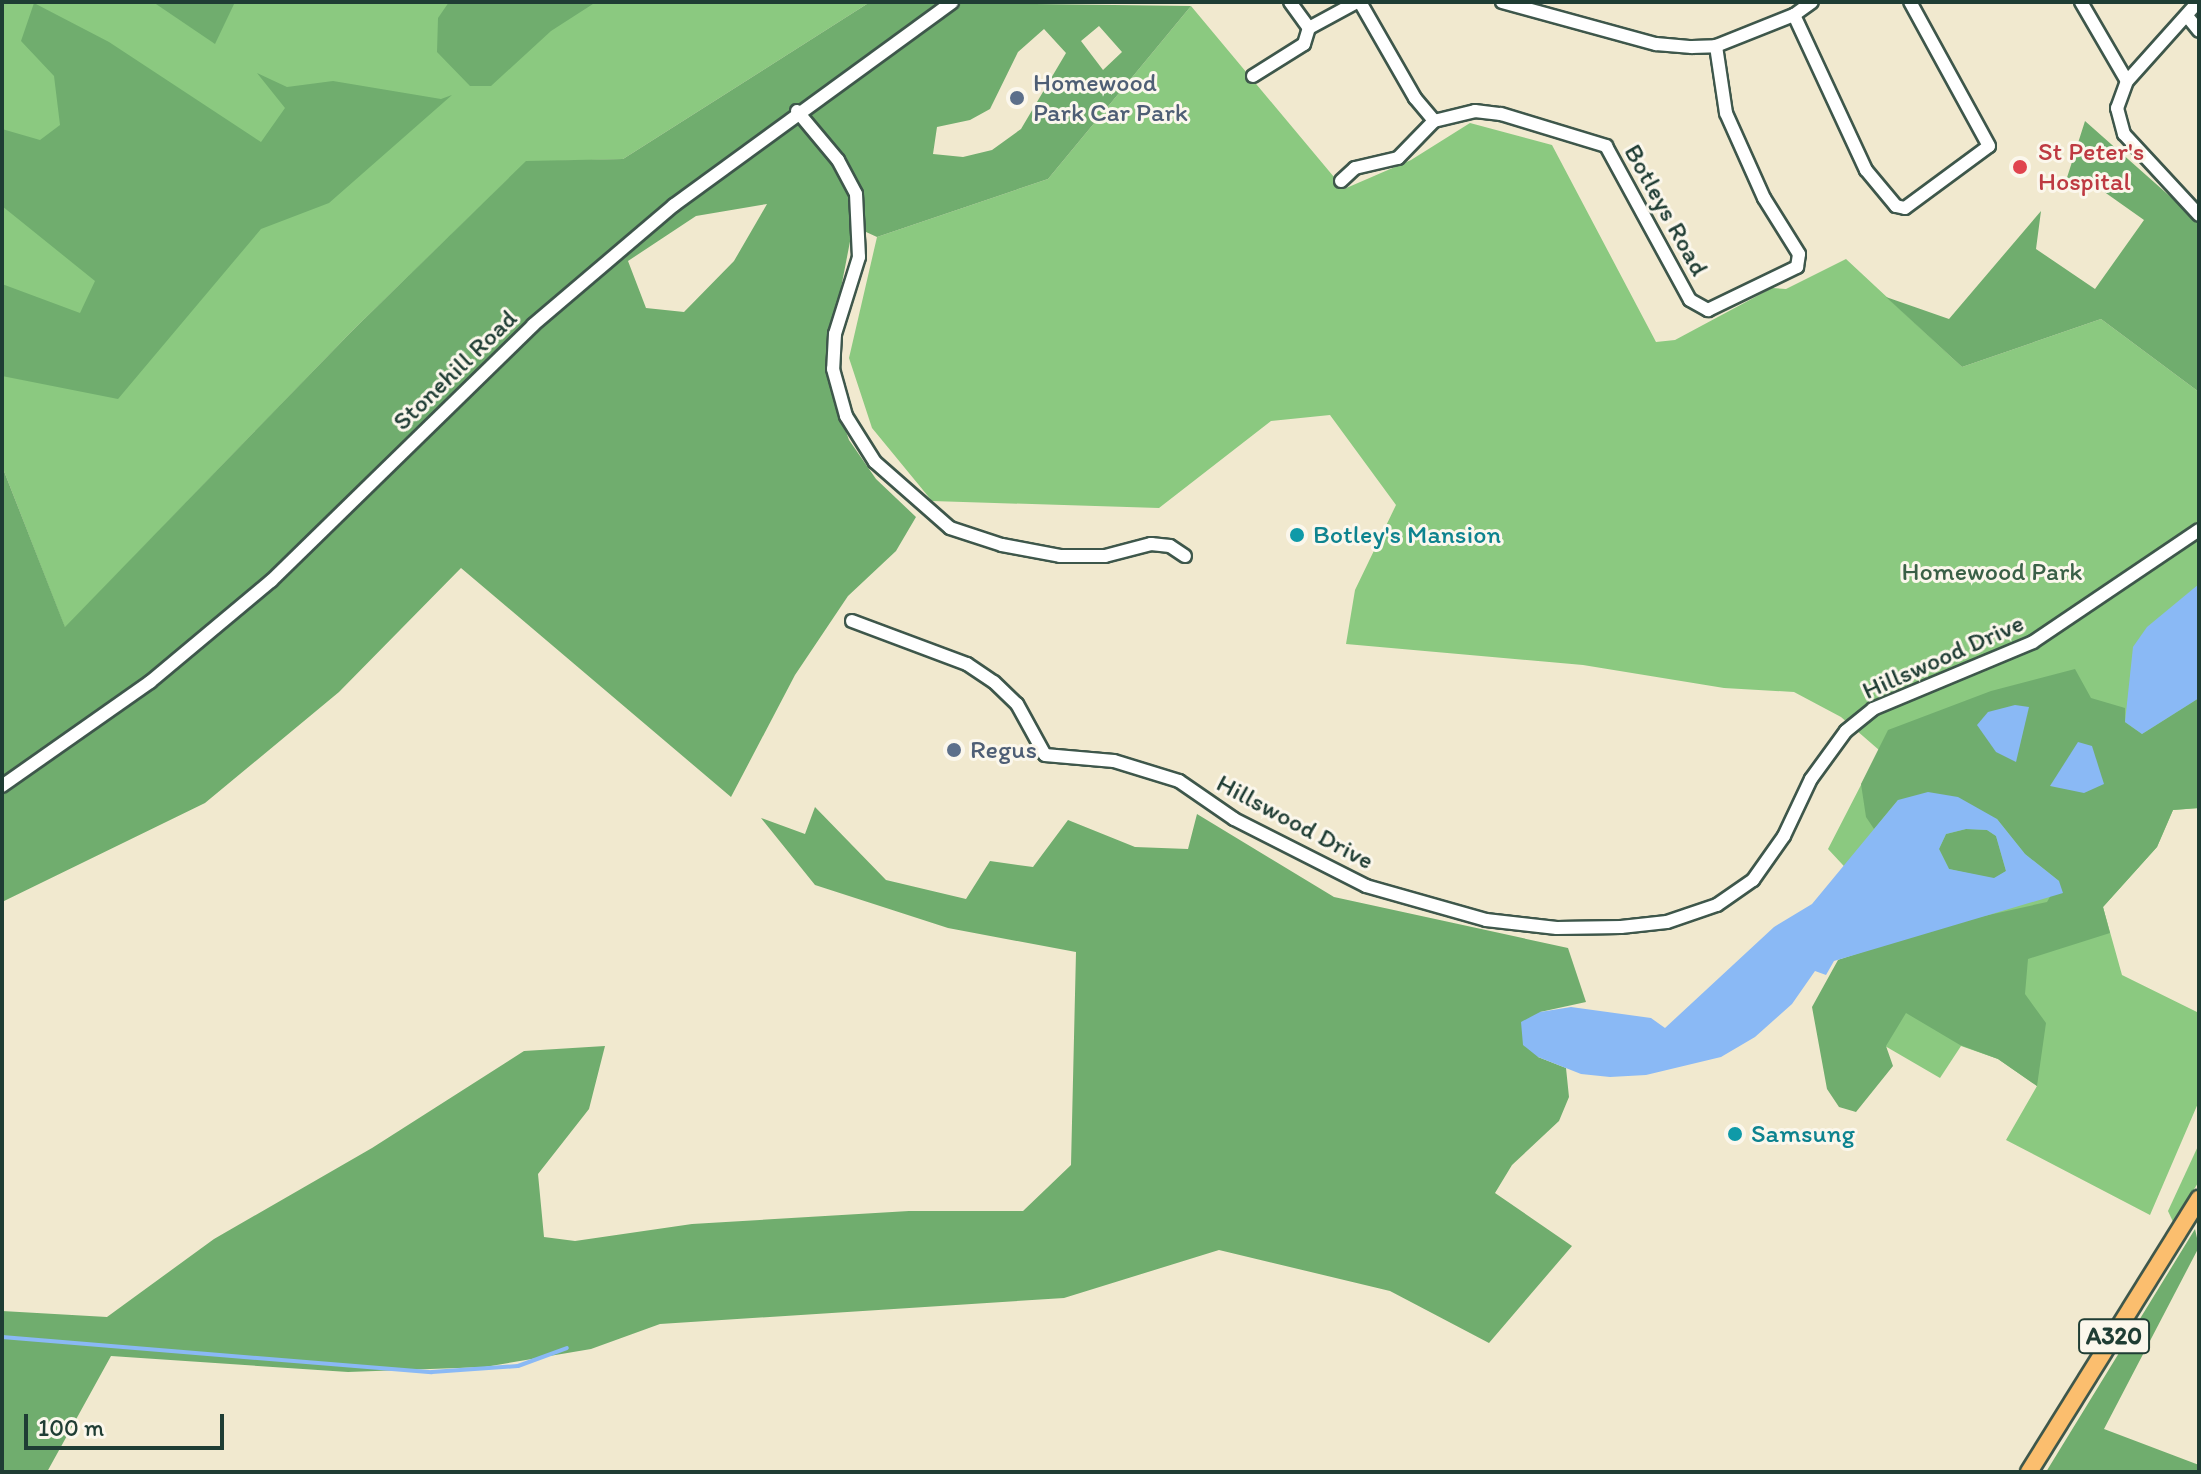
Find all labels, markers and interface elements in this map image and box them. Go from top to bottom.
place label: Homewood Park Car Park [1033,67,1188,128]
marker: Homewood Park Car Park [1008,89,1026,107]
place label: St Peter's Hospital [2038,136,2143,198]
street label: Botleys Road [1617,139,1715,281]
marker: St Peter's Hospital [2009,156,2031,178]
street label: Stonehill Road [386,303,524,437]
place label: Botley's Mansion [1313,519,1502,551]
marker: Botley's Mansion [1288,526,1306,544]
park label: Homewood Park [1902,556,2082,588]
street label: Hillswood Drive [1857,607,2029,707]
place label: Regus [970,734,1037,766]
marker: Regus [945,741,963,759]
street label: Hillswood Drive [1211,767,1379,877]
place label: Samsung [1751,1118,1855,1150]
marker: Samsung [1726,1125,1744,1143]
road number: A320 [2078,1316,2150,1356]
scale bar [28,1398,228,1448]
text: 100 m [38,1413,104,1442]

